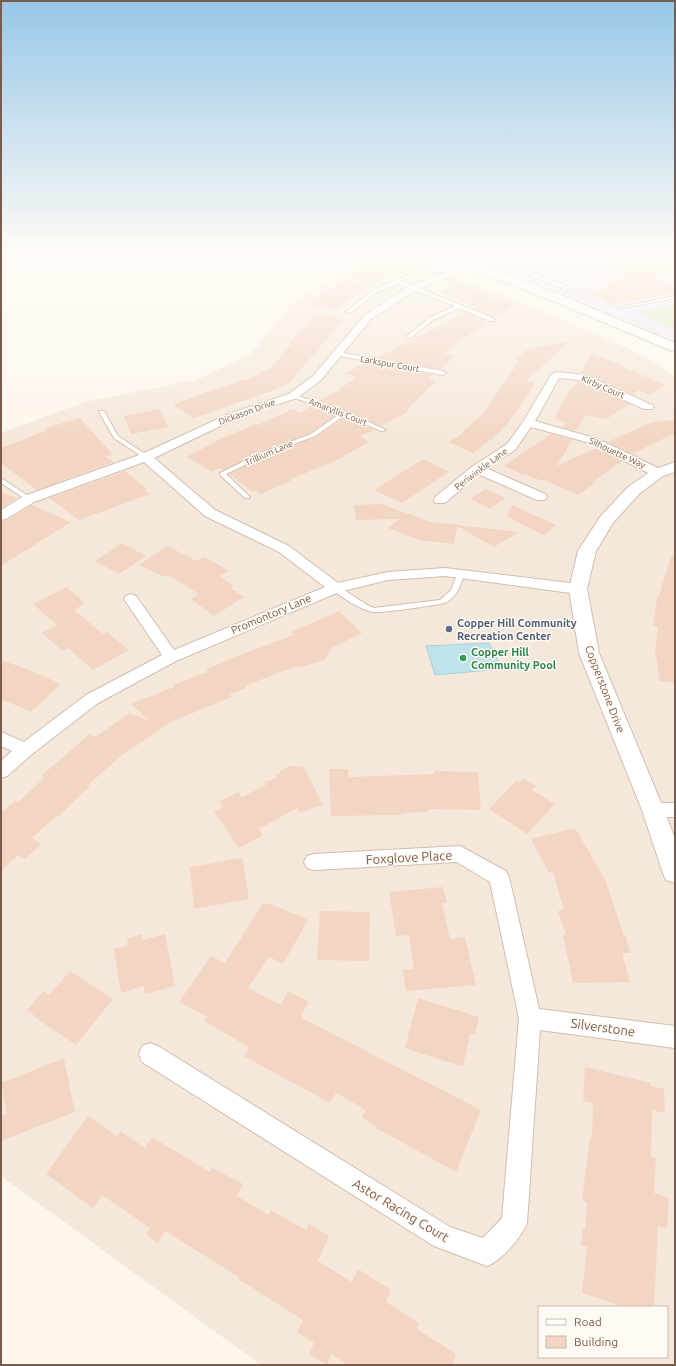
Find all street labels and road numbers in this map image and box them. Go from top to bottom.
street label: Larkspur Court [360,354,421,374]
street label: Kirby Court [580,373,626,401]
street label: Amaryllis Court [307,396,369,428]
street label: Dickason Drive [217,397,277,427]
street label: Silhouette Way [587,436,647,471]
street label: Trillium Lane [243,438,295,468]
street label: Periwinkle Lane [453,446,509,492]
street label: Promontory Lane [229,592,313,636]
street label: Copperstone Drive [583,644,627,734]
street label: Foxglove Place [365,848,453,866]
street label: Silverstone [570,1016,636,1038]
street label: Astor Racing Court [350,1176,452,1244]

